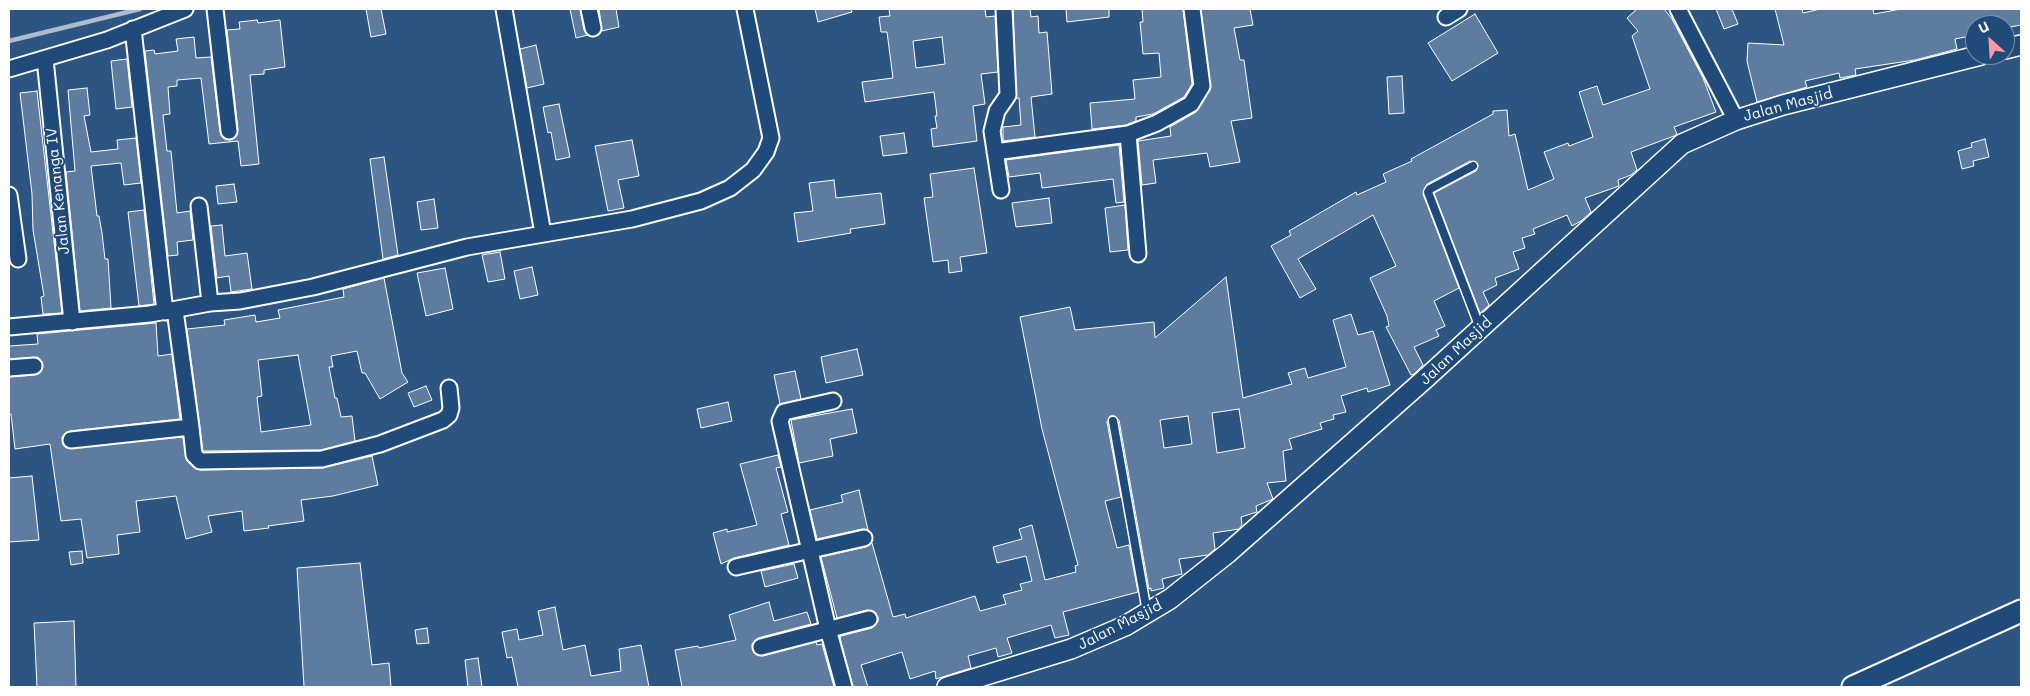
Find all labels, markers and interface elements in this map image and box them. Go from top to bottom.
north arrow [1965,15,2015,65]
text: U [1975,16,1992,38]
street label: Jalan Masjid [1741,84,1835,126]
street label: Jalan Kenanga IV [42,127,74,255]
street label: Jalan Masjid [1416,313,1496,389]
street label: Jalan Masjid [1075,596,1165,654]

